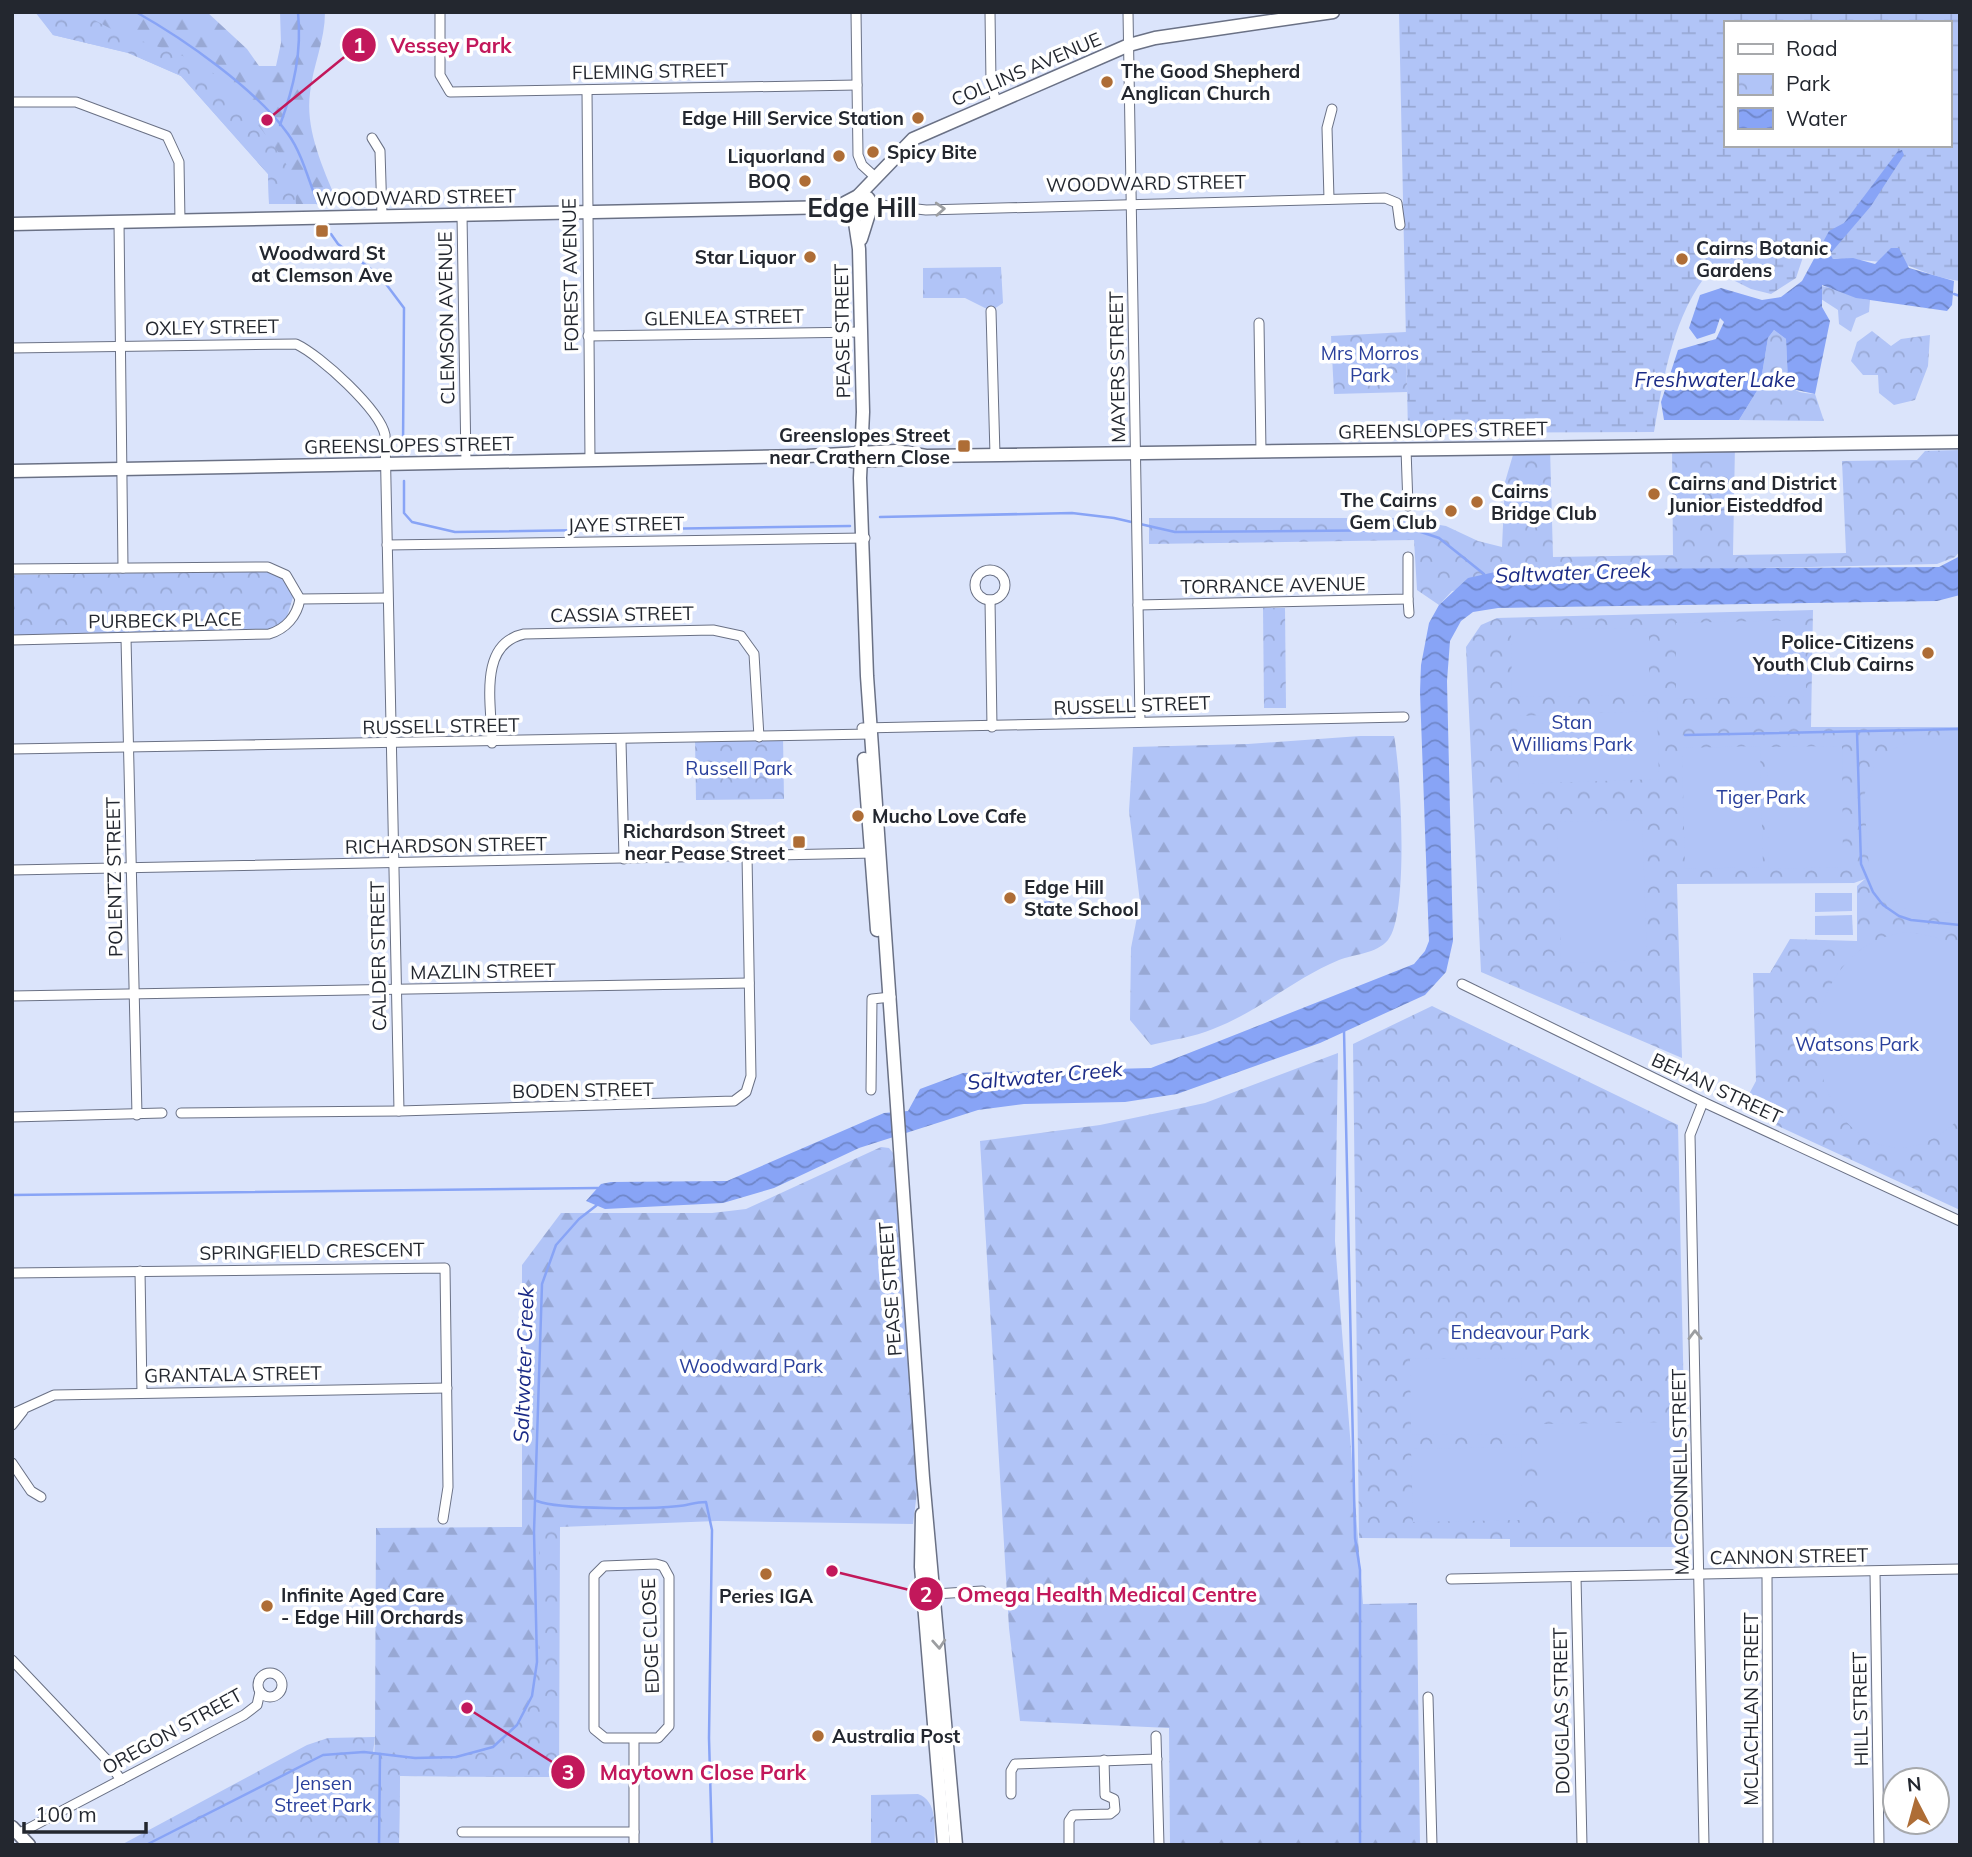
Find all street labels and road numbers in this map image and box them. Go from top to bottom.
street label: COLLINS AVENUE [947,27,1105,111]
street label: FLEMING STREET [572,58,729,84]
street label: WOODWARD STREET [1046,169,1247,197]
street label: WOODWARD STREET [316,183,517,211]
street label: FOREST AVENUE [557,198,583,352]
street label: CLEMSON AVENUE [432,231,460,405]
street label: PEASE STREET [829,263,855,399]
street label: MAYERS STREET [1104,290,1130,443]
street label: GLENLEA STREET [644,304,804,330]
street label: OXLEY STREET [145,314,280,340]
street label: GREENSLOPES STREET [1338,416,1549,444]
street label: GREENSLOPES STREET [304,431,515,459]
street label: JAYE STREET [567,511,685,537]
street label: TORRANCE AVENUE [1180,571,1366,599]
street label: CASSIA STREET [550,601,695,627]
street label: PURBECK PLACE [88,607,242,633]
street label: RUSSELL STREET [1053,690,1212,720]
street label: RUSSELL STREET [362,713,520,739]
street label: POLENTZ STREET [101,796,127,957]
street label: RICHARDSON STREET [345,831,548,859]
street label: CALDER STREET [365,880,391,1031]
street label: MAZLIN STREET [410,958,557,984]
street label: BEHAN STREET [1648,1047,1787,1129]
street label: BODEN STREET [512,1077,655,1103]
street label: PEASE STREET [873,1220,907,1357]
street label: SPRINGFIELD CRESCENT [199,1237,425,1265]
street label: GRANTALA STREET [144,1360,323,1388]
street label: MACDONNELL STREET [1666,1368,1694,1576]
street label: CANNON STREET [1710,1543,1869,1569]
street label: EDGE CLOSE [636,1578,664,1694]
street label: MCLACHLAN STREET [1739,1612,1763,1806]
street label: DOUGLAS STREET [1548,1627,1574,1795]
street label: HILL STREET [1847,1651,1873,1767]
street label: OREGON STREET [98,1682,247,1779]

